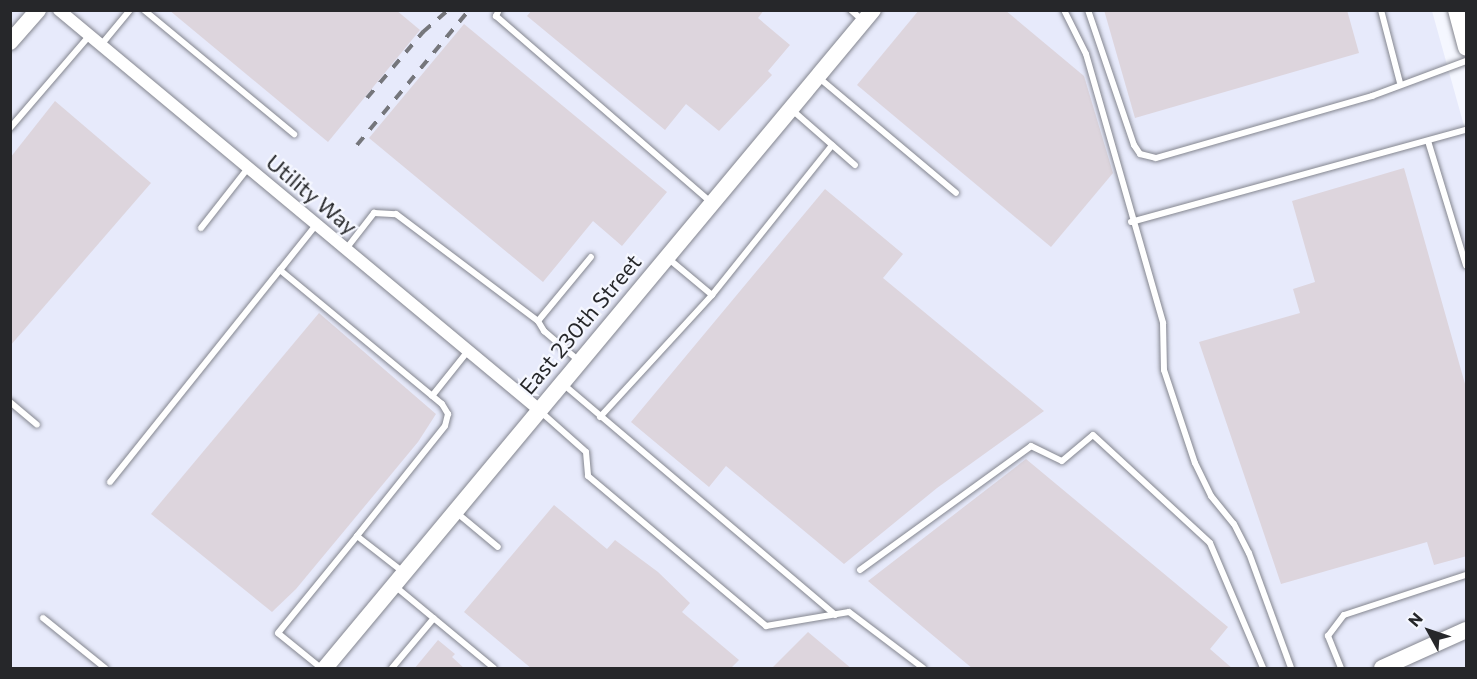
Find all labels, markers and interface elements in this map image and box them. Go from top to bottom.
street label: Utility Way [261,148,363,240]
street label: East 230th Street [514,249,646,399]
north arrow [1399,601,1459,661]
text: N [1404,608,1426,630]

